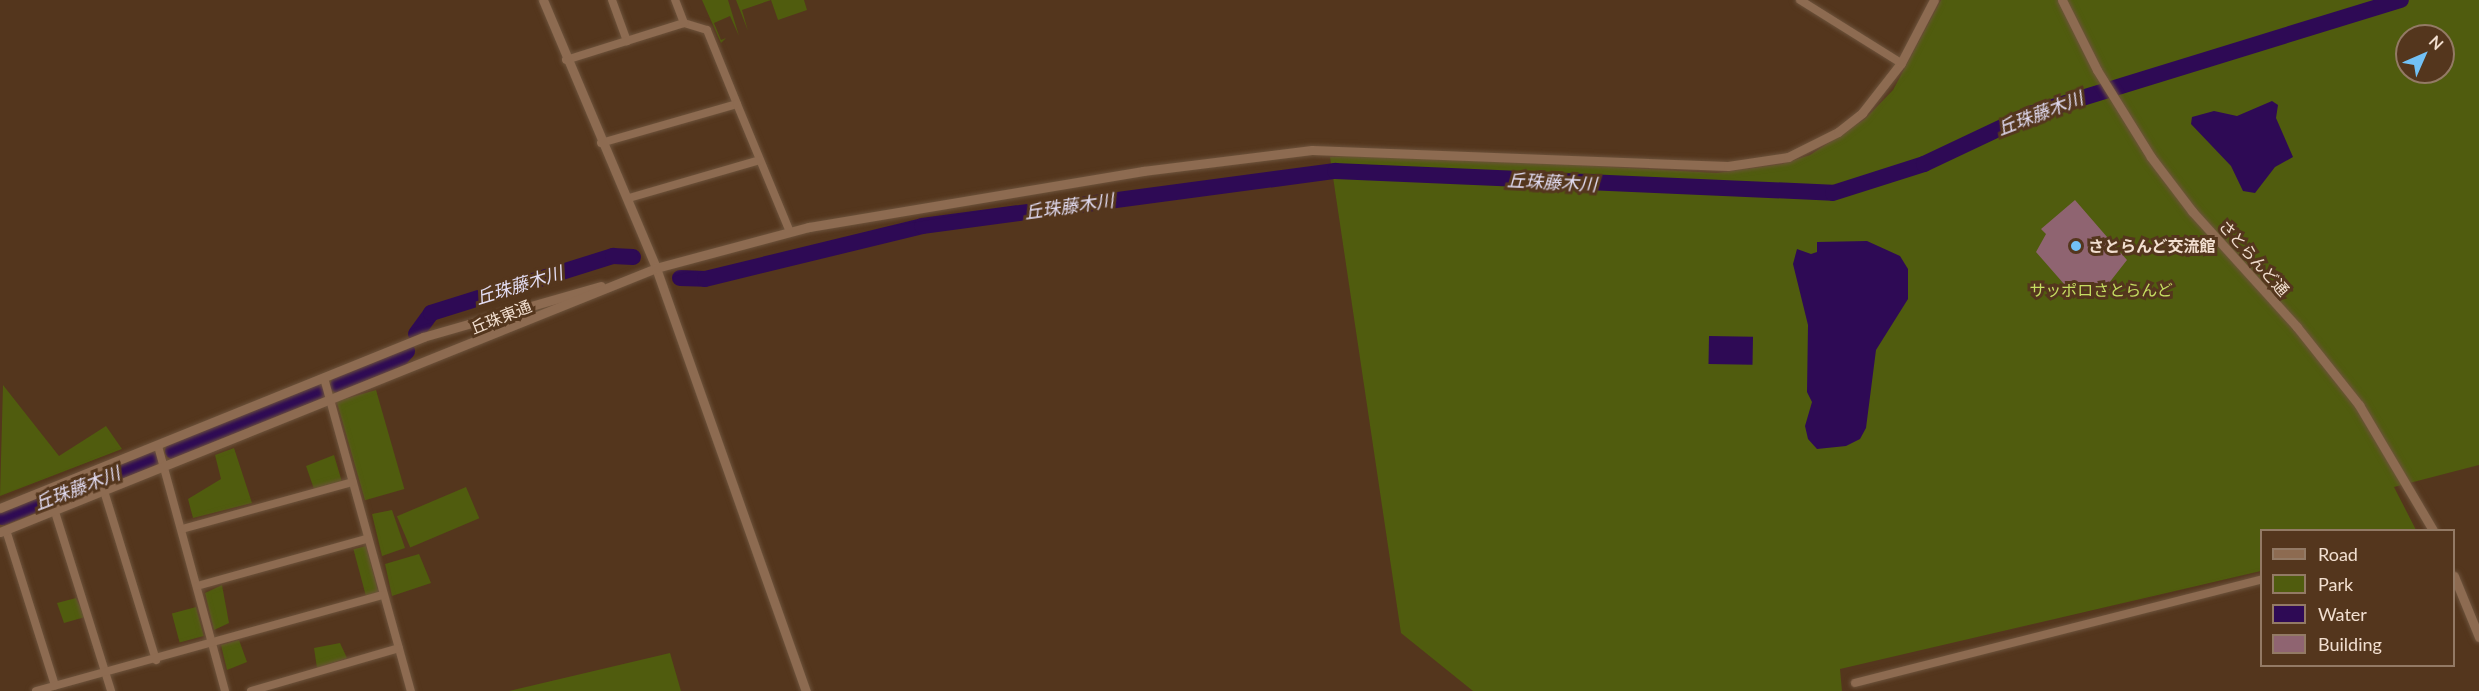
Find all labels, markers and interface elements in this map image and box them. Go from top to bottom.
north arrow [2395,24,2455,84]
text: N [2426,31,2448,53]
water label: 丘珠藤木川 [1994,87,2086,139]
water label: 丘珠藤木川 [1506,169,1598,195]
water label: 丘珠藤木川 [1023,189,1115,223]
street label: さとらんど通 [2215,216,2293,300]
place label: さとらんど交流館 [2088,236,2216,256]
marker: さとらんど交流館 [2069,239,2083,253]
water label: 丘珠藤木川 [473,262,565,308]
park label: サッポロさとらんど [2029,280,2173,300]
street label: 丘珠東通 [468,296,534,338]
water label: 丘珠藤木川 [31,462,123,514]
legend [2260,529,2455,667]
text: Road [2318,543,2358,565]
text: Park [2318,573,2353,595]
text: Water [2318,603,2367,625]
text: Building [2318,633,2382,655]

